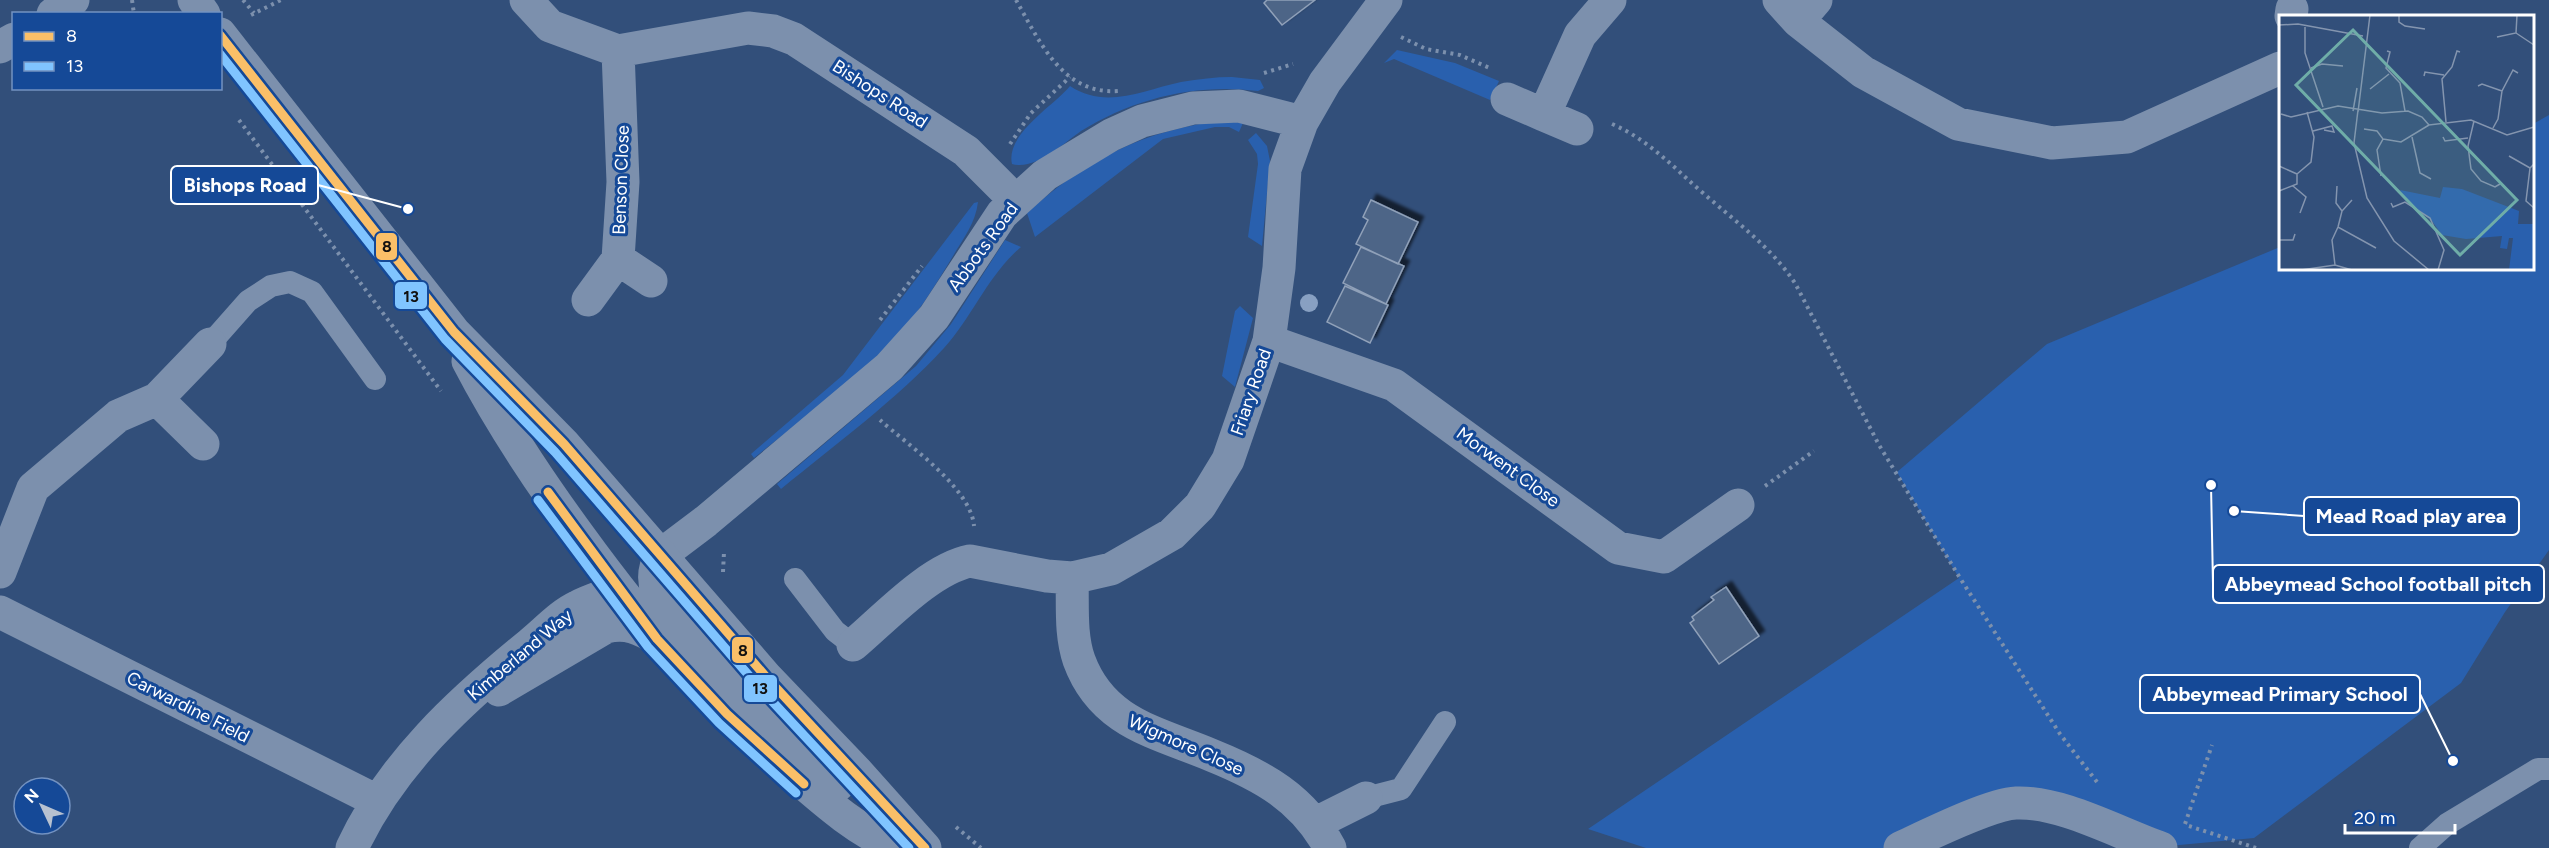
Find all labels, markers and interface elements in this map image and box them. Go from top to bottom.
legend [12,12,222,90]
inset map [2279,15,2534,270]
text: 8 [66,25,77,47]
text: 13 [66,55,83,77]
street label: Bishops Road [828,55,932,133]
street label: Benson Close [608,125,634,235]
callout: Bishops Road [171,166,318,204]
text: Bishops Road [184,173,307,197]
street label: Abbots Road [943,198,1023,296]
line badge: 8 [375,232,398,261]
text: 8 [382,237,392,256]
line badge: 13 [394,281,428,310]
text: 13 [403,287,419,306]
street label: Friary Road [1226,346,1276,438]
street label: Morwent Close [1452,422,1564,512]
callout: Mead Road play area [2304,497,2519,535]
text: Mead Road play area [2316,504,2506,528]
callout: Abbeymead School football pitch [2213,565,2544,603]
text: Abbeymead School football pitch [2224,572,2532,596]
street label: Kimberland Way [463,604,577,705]
line badge: 8 [731,636,754,664]
text: 8 [738,641,748,660]
street label: Carwardine Field [123,667,253,747]
line badge: 13 [743,674,778,703]
callout: Abbeymead Primary School [2140,675,2420,713]
text: 13 [752,679,768,698]
text: Abbeymead Primary School [2152,682,2408,706]
street label: Wigmore Close [1125,710,1247,780]
north arrow [12,776,72,836]
text: N [20,785,43,807]
scale bar [2345,797,2454,835]
text: 20 m [2354,807,2395,829]

